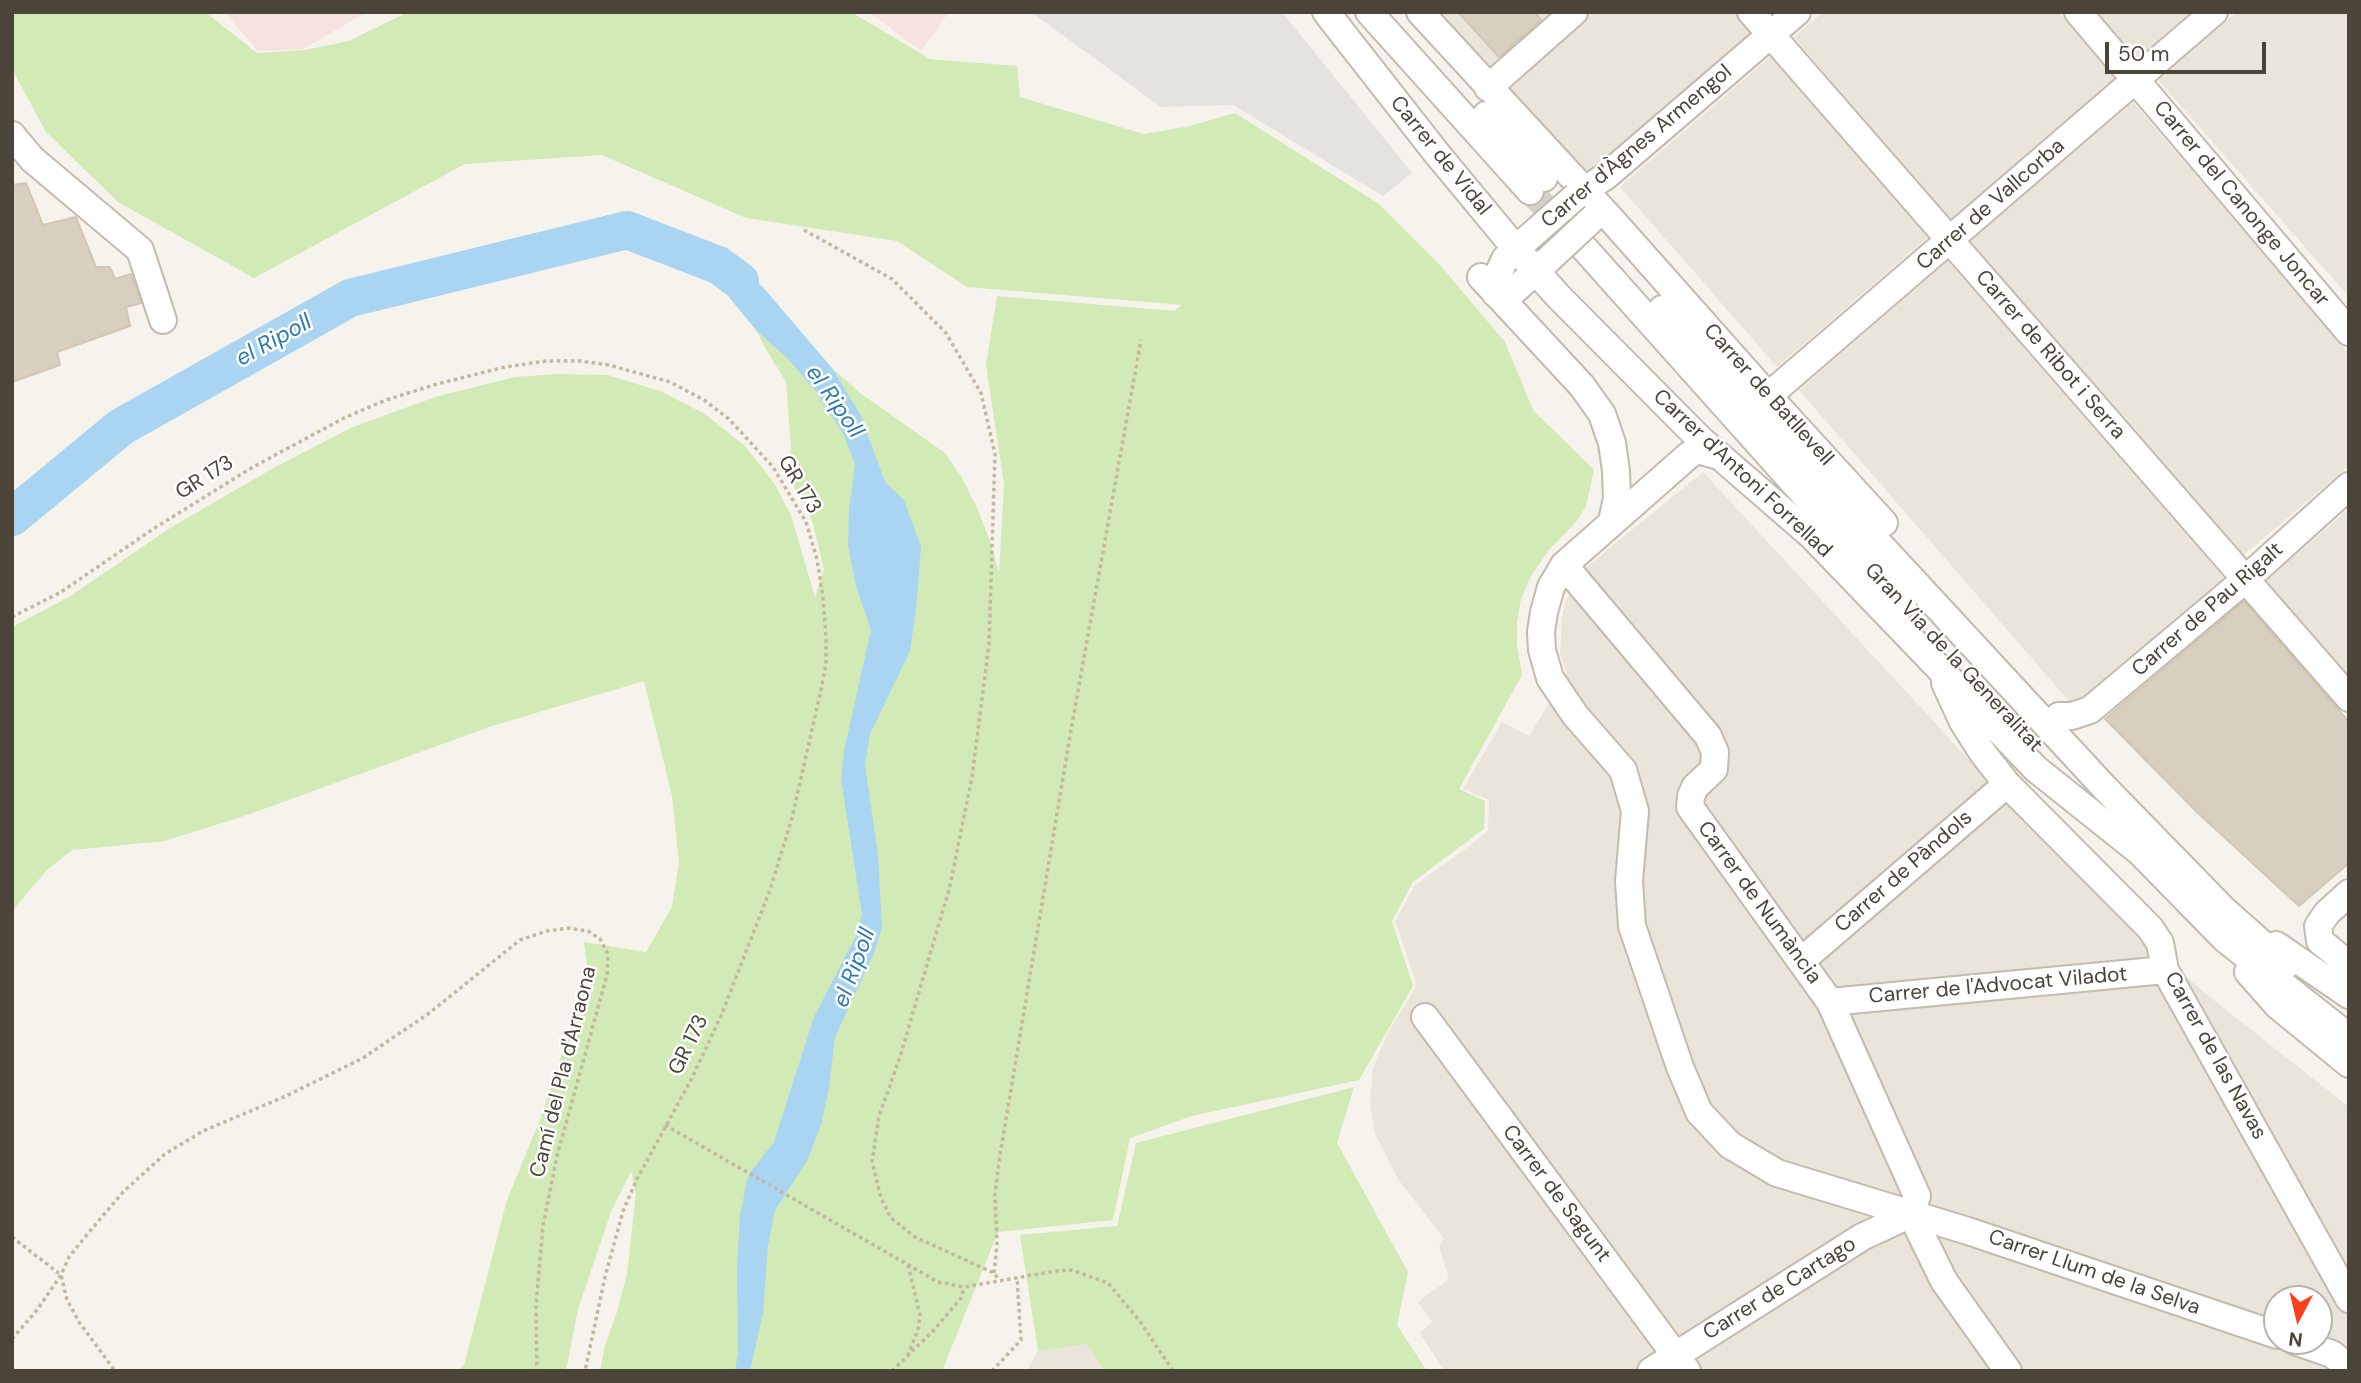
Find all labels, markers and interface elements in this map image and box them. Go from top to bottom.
scale bar [2109,28,2270,72]
text: 50 m [2118,40,2169,68]
street label: Carrer d'Àgnes Armengol [1537,60,1737,234]
street label: Carrer de Vidal [1384,91,1496,221]
street label: Carrer del Canonge Joncar [2148,96,2334,312]
street label: Carrer de Vallcorba [1912,134,2070,276]
street label: Carrer de Ribot i Serra [1970,265,2130,445]
water label: el Ripoll [231,309,317,373]
street label: Carrer de Batllevell [1698,319,1838,471]
water label: el Ripoll [799,360,869,444]
street label: Carrer d'Antoni Forrellad [1647,384,1837,564]
street label: GR 173 [171,450,239,506]
street label: GR 173 [772,451,826,519]
street label: Carrer de Pau Rigalt [2127,538,2289,682]
street label: Gran Via de la Generalitat [1859,558,2047,758]
street label: Carrer de Pàndols [1830,806,1978,938]
street label: Carrer de Numància [1692,817,1826,989]
water label: el Ripoll [828,925,882,1011]
street label: Carrer de l'Advocat Viladot [1868,962,2128,1010]
street label: Camí del Pla d'Arraona [526,964,602,1180]
street label: Carrer de las Navas [2158,968,2272,1144]
street label: GR 173 [664,1011,714,1079]
street label: Carrer de Sagunt [1496,1120,1616,1268]
street label: Carrer Llum de la Selva [1985,1225,2203,1321]
street label: Carrer de Cartago [1699,1232,1861,1346]
north arrow [2263,1285,2333,1355]
text: N [2287,1326,2304,1353]

